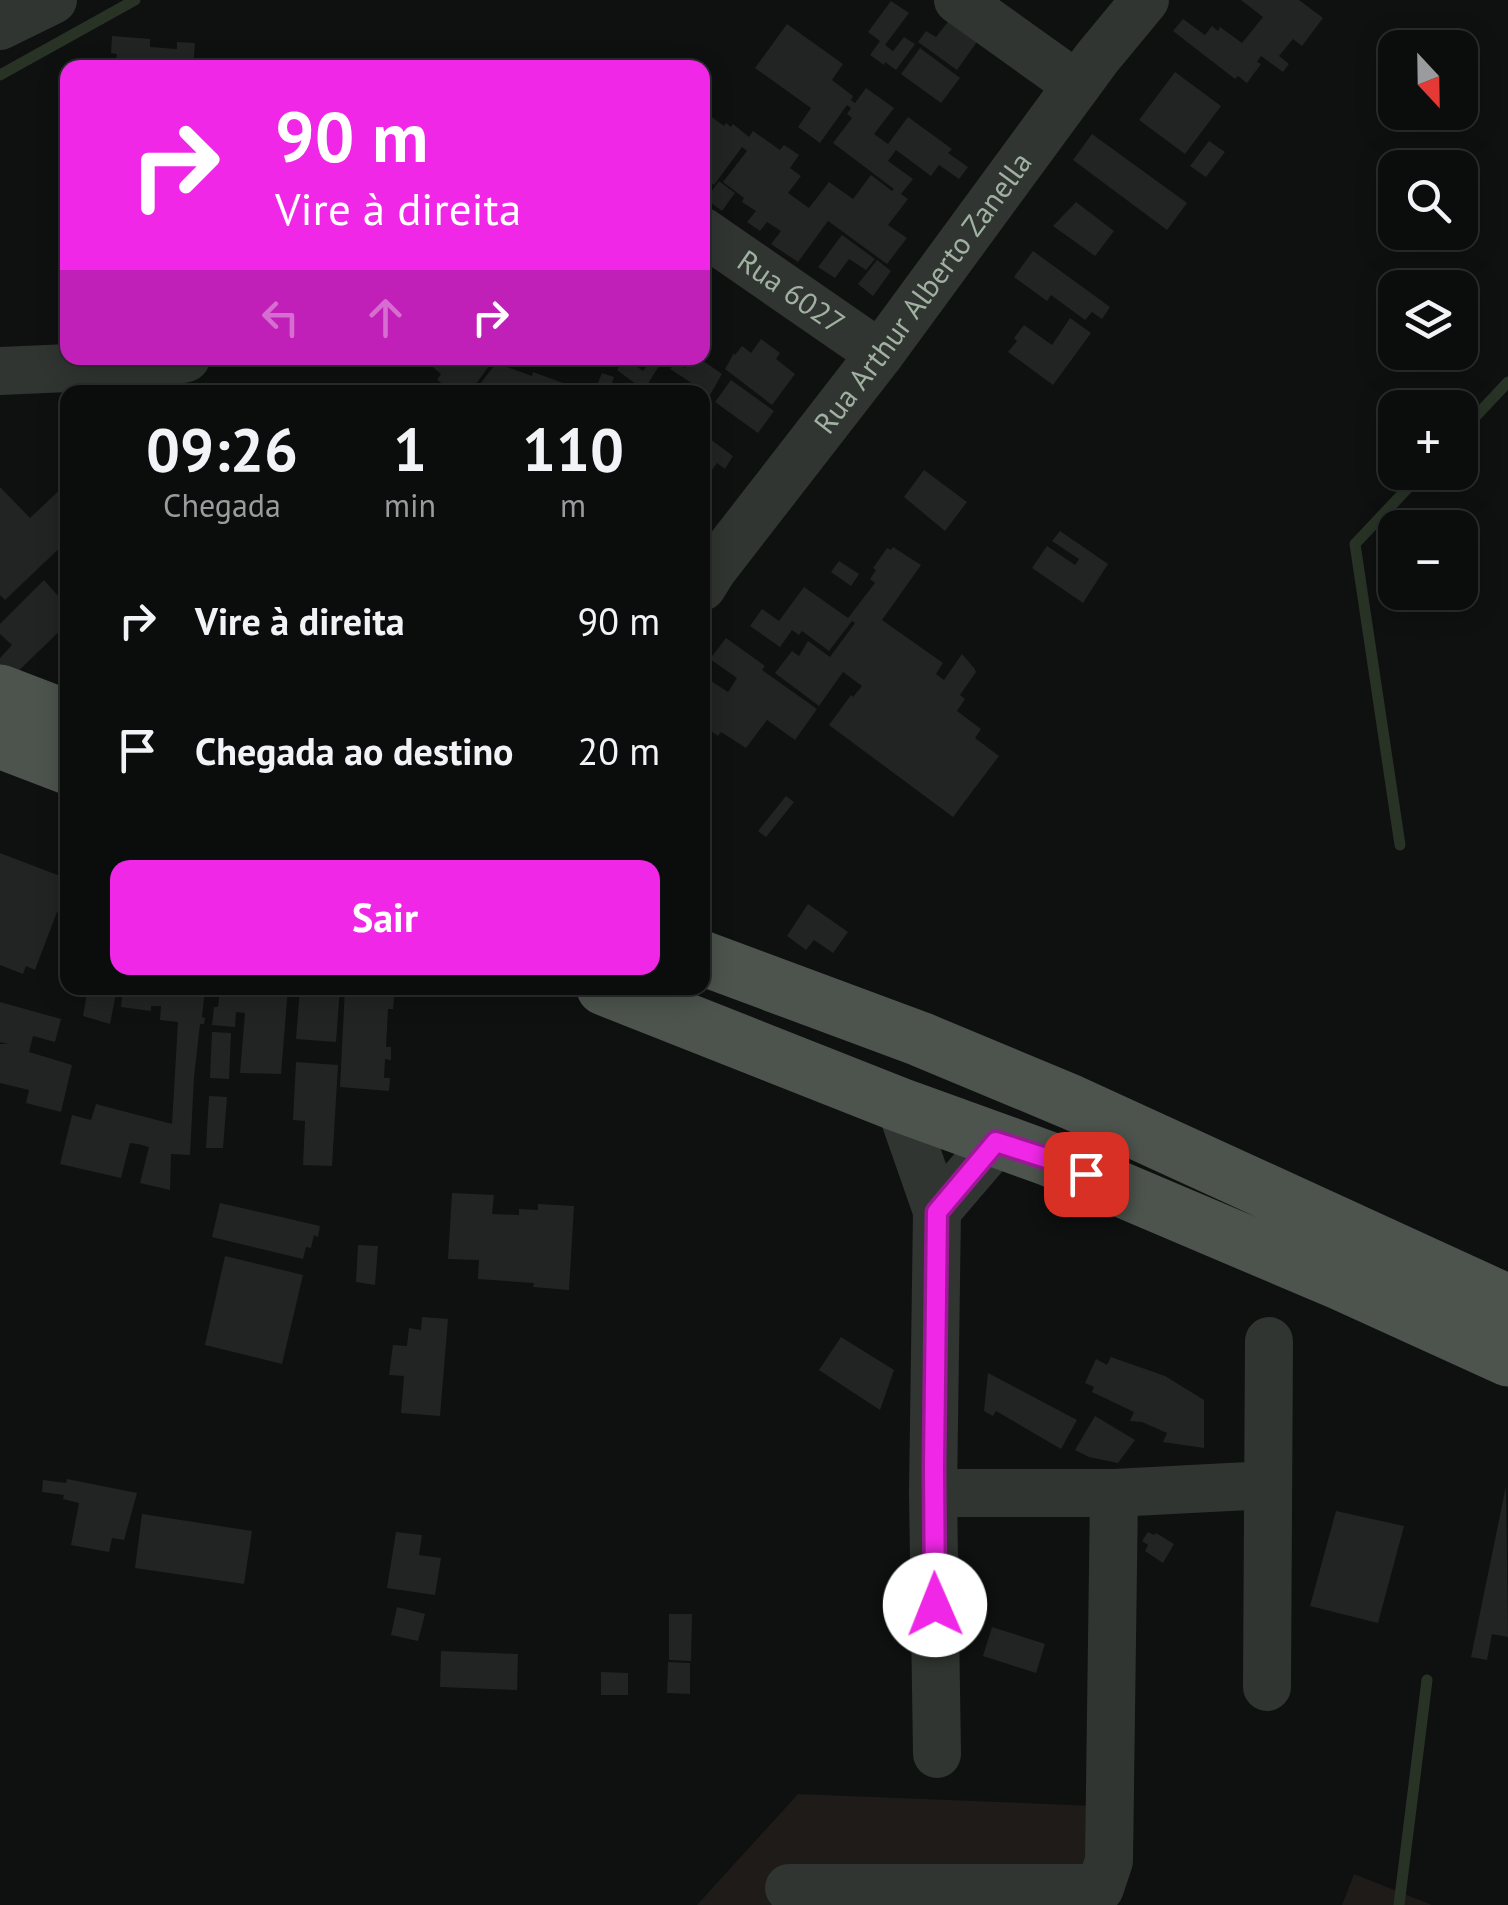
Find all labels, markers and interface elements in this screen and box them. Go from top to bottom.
north arrow [1378,30,1478,130]
map controls [1378,30,1478,610]
text: 90 m [275,91,428,181]
icon: right [110,100,240,230]
street label: Rua Arthur Alberto Zanella [805,144,1040,441]
button: search [1378,150,1478,250]
text: Vire à direita [275,179,521,237]
street label: Rua 6027 [730,240,853,342]
button: layers [1378,270,1478,370]
icon: left [253,290,308,345]
icon: ahead [358,290,413,345]
icon: right [463,290,518,345]
button: + [1378,390,1478,490]
text: 09:26 [146,410,298,488]
text: 1 [393,410,427,488]
text: 110 [522,410,624,488]
text: Chegada [163,484,281,526]
text: min [384,484,436,526]
text: m [560,484,586,526]
button: − [1378,510,1478,610]
icon: right [110,593,165,648]
text: Vire à direita [195,596,405,645]
text: 90 m [578,596,660,645]
icon: arrive [110,723,165,778]
text: Chegada ao destino [195,726,514,775]
text: 20 m [578,726,660,775]
button: Sair [110,860,660,975]
pin [1044,1132,1129,1217]
icon: arrive [1059,1147,1114,1202]
position arrow [883,1553,987,1657]

